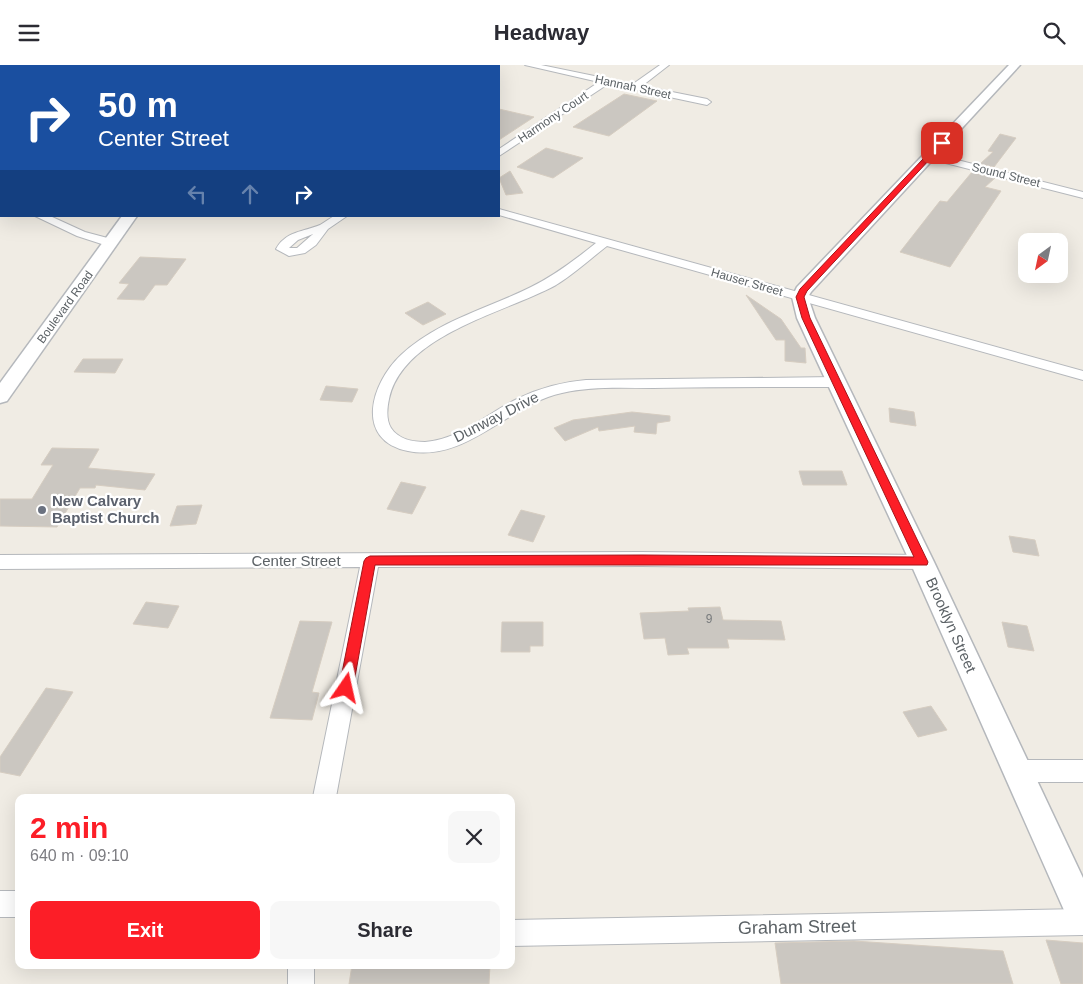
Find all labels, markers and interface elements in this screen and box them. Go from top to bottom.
icon: menu [15,19,43,47]
icon: search [1040,19,1068,47]
text: Headway [494,20,589,45]
street label: Hannah Street [594,72,673,102]
icon: right [15,85,80,150]
text: 50 m [98,85,178,124]
street label: Harmony Court [515,88,591,146]
pin [921,122,963,164]
text: Center Street [98,126,229,151]
icon: arrive [928,129,956,157]
street label: Sound Street [970,160,1042,190]
icon: left [183,180,211,208]
icon: ahead [236,180,264,208]
icon: right [289,180,317,208]
north arrow [1018,233,1068,283]
map controls [1018,233,1068,283]
street label: Hauser Street [709,265,785,299]
street label: Boulevard Road [34,268,96,346]
street label: Dunway Drive [450,388,541,445]
place label: New Calvary Baptist Church [52,492,160,526]
marker: New Calvary Baptist Church [36,504,48,516]
street label: Center Street [251,552,341,569]
street label: Brooklyn Street [923,574,980,676]
house number: 9 [706,612,713,626]
position arrow [319,661,371,713]
text: 2 min [30,811,108,844]
button: close [448,811,500,863]
text: 640 m · 09:10 [30,847,129,864]
button: Exit [30,901,260,959]
button: Share [270,901,500,959]
street label: Graham Street [738,916,856,938]

